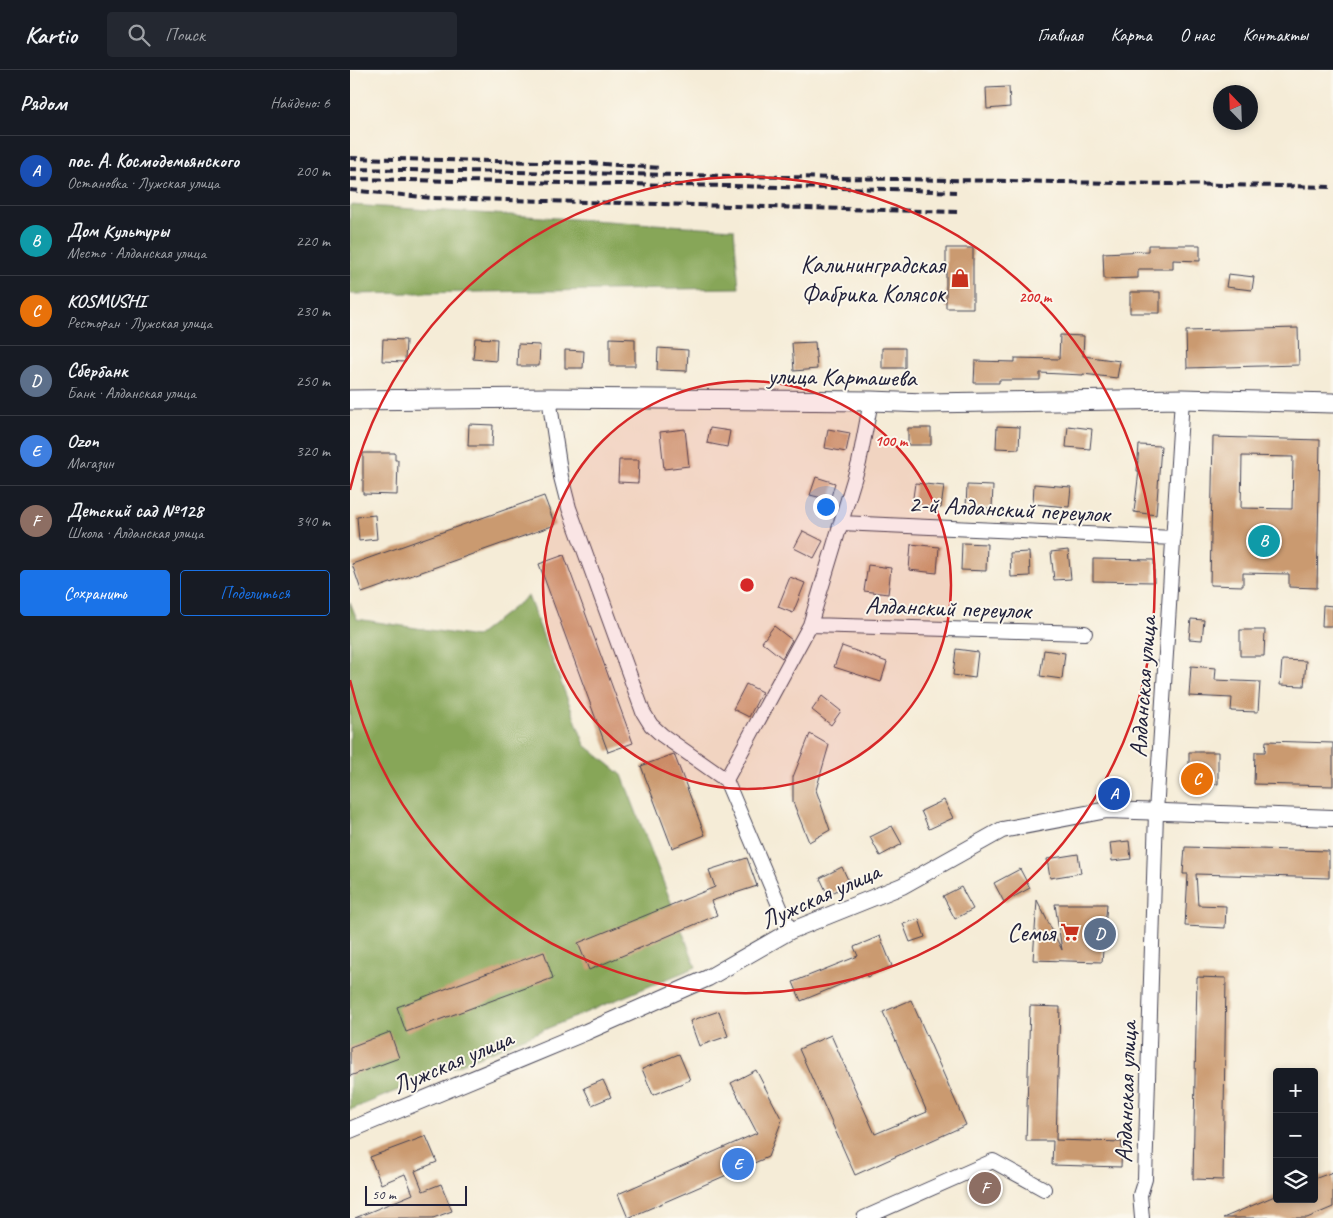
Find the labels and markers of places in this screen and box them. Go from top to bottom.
place label: Калининградская Фабрика Колясок [801,249,947,310]
shop icon: Калининградская Фабрика Колясок [949,267,971,289]
pin: B [1248,522,1280,560]
centre of rings [738,576,756,594]
pin: C [1181,760,1213,798]
pin: A [1098,775,1130,813]
pin: D [1084,915,1116,953]
place label: Семья [1007,917,1057,949]
supermarket icon: Семья [1059,921,1081,943]
pin: E [722,1145,754,1183]
pin: F [969,1169,1001,1207]

